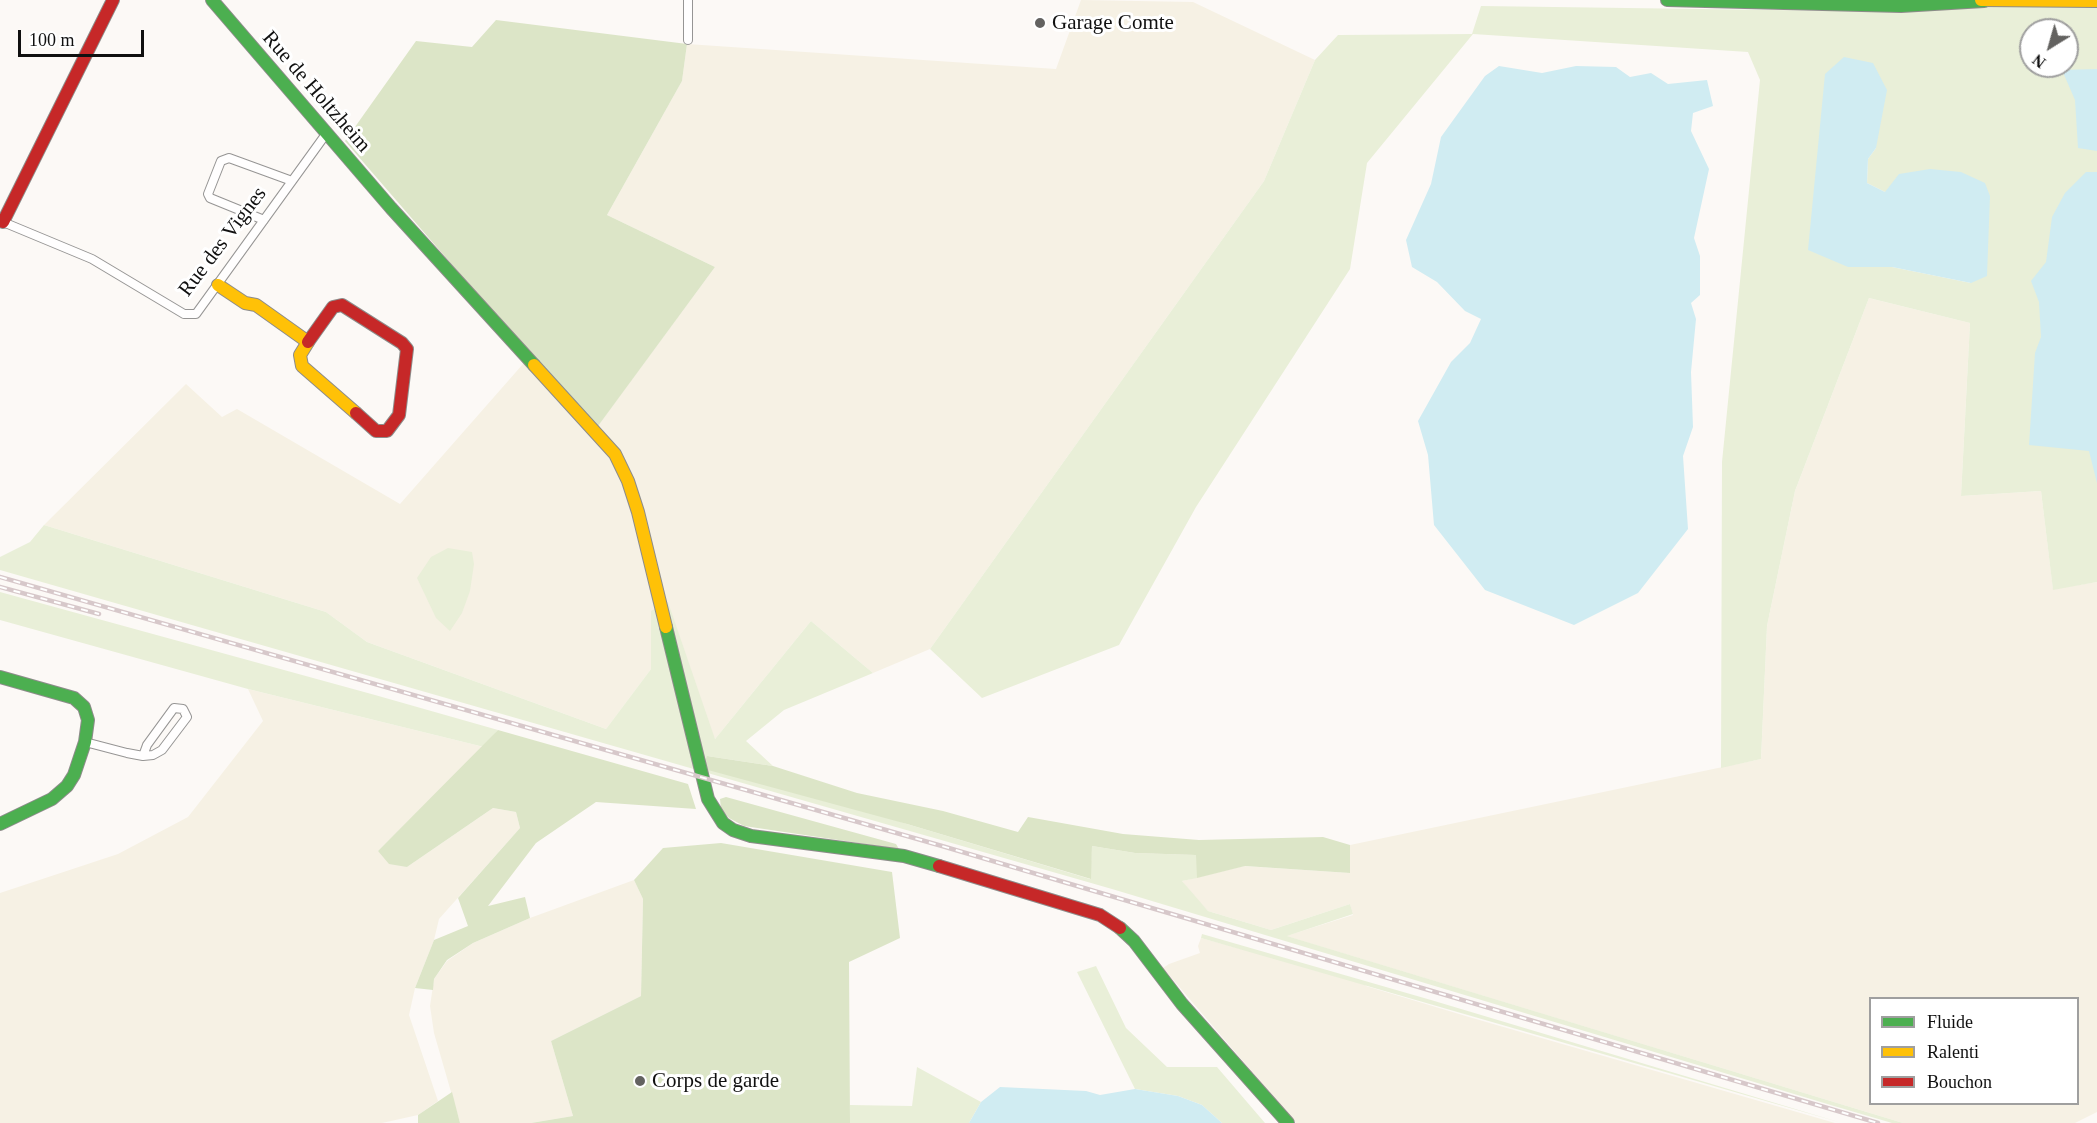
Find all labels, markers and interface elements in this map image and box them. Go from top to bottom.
place label: Garage Comte [1052,10,1174,36]
marker: Garage Comte [1033,16,1047,30]
scale bar [21,18,147,56]
north arrow [2019,18,2079,78]
street label: Rue de Holtzheim [256,26,376,158]
text: 100 m [29,30,75,50]
text: N [2029,51,2049,71]
street label: Rue des Vignes [174,182,272,302]
legend [1869,997,2079,1105]
text: Fluide [1927,1012,1973,1032]
text: Ralenti [1927,1042,1979,1062]
place label: Corps de garde [652,1068,779,1094]
text: Bouchon [1927,1072,1992,1092]
marker: Corps de garde [633,1074,647,1088]

